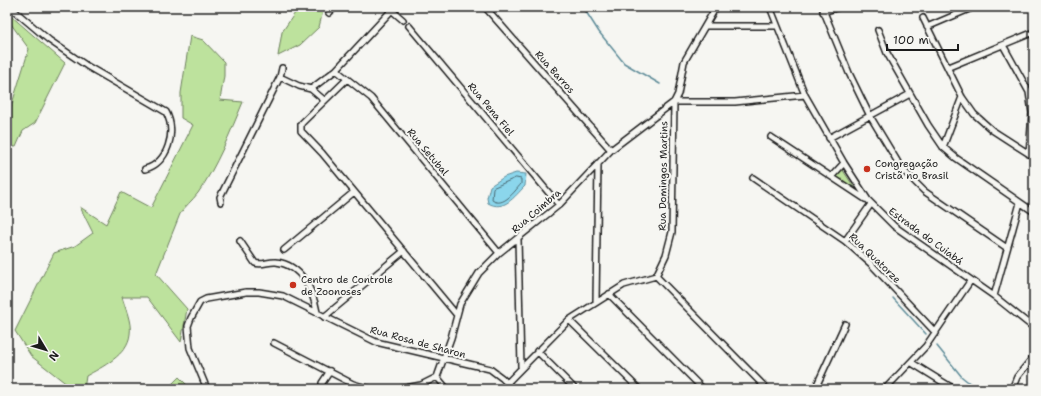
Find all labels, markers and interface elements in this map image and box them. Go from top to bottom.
scale bar [887,26,958,52]
text: 100 m [893,32,929,48]
street label: Rua Barros [532,48,578,96]
street label: Rua Pena Fiel [465,80,517,138]
street label: Rua Domingos Martins [656,121,670,231]
street label: Rua Setubal [404,126,452,178]
place label: Congregação Cristã no Brasil [875,157,948,182]
marker: Congregação Cristã no Brasil [862,164,872,174]
street label: Rua Coimbra [509,186,564,236]
street label: Estrada do Cuiabá [886,204,967,268]
street label: Rua Quatorze [846,230,904,286]
place label: Centro de Controle de Zoonoses [301,273,393,298]
marker: Centro de Controle de Zoonoses [288,280,298,290]
street label: Rua Rosa de Sharon [369,323,467,361]
north arrow [26,330,66,370]
text: N [45,348,62,364]

